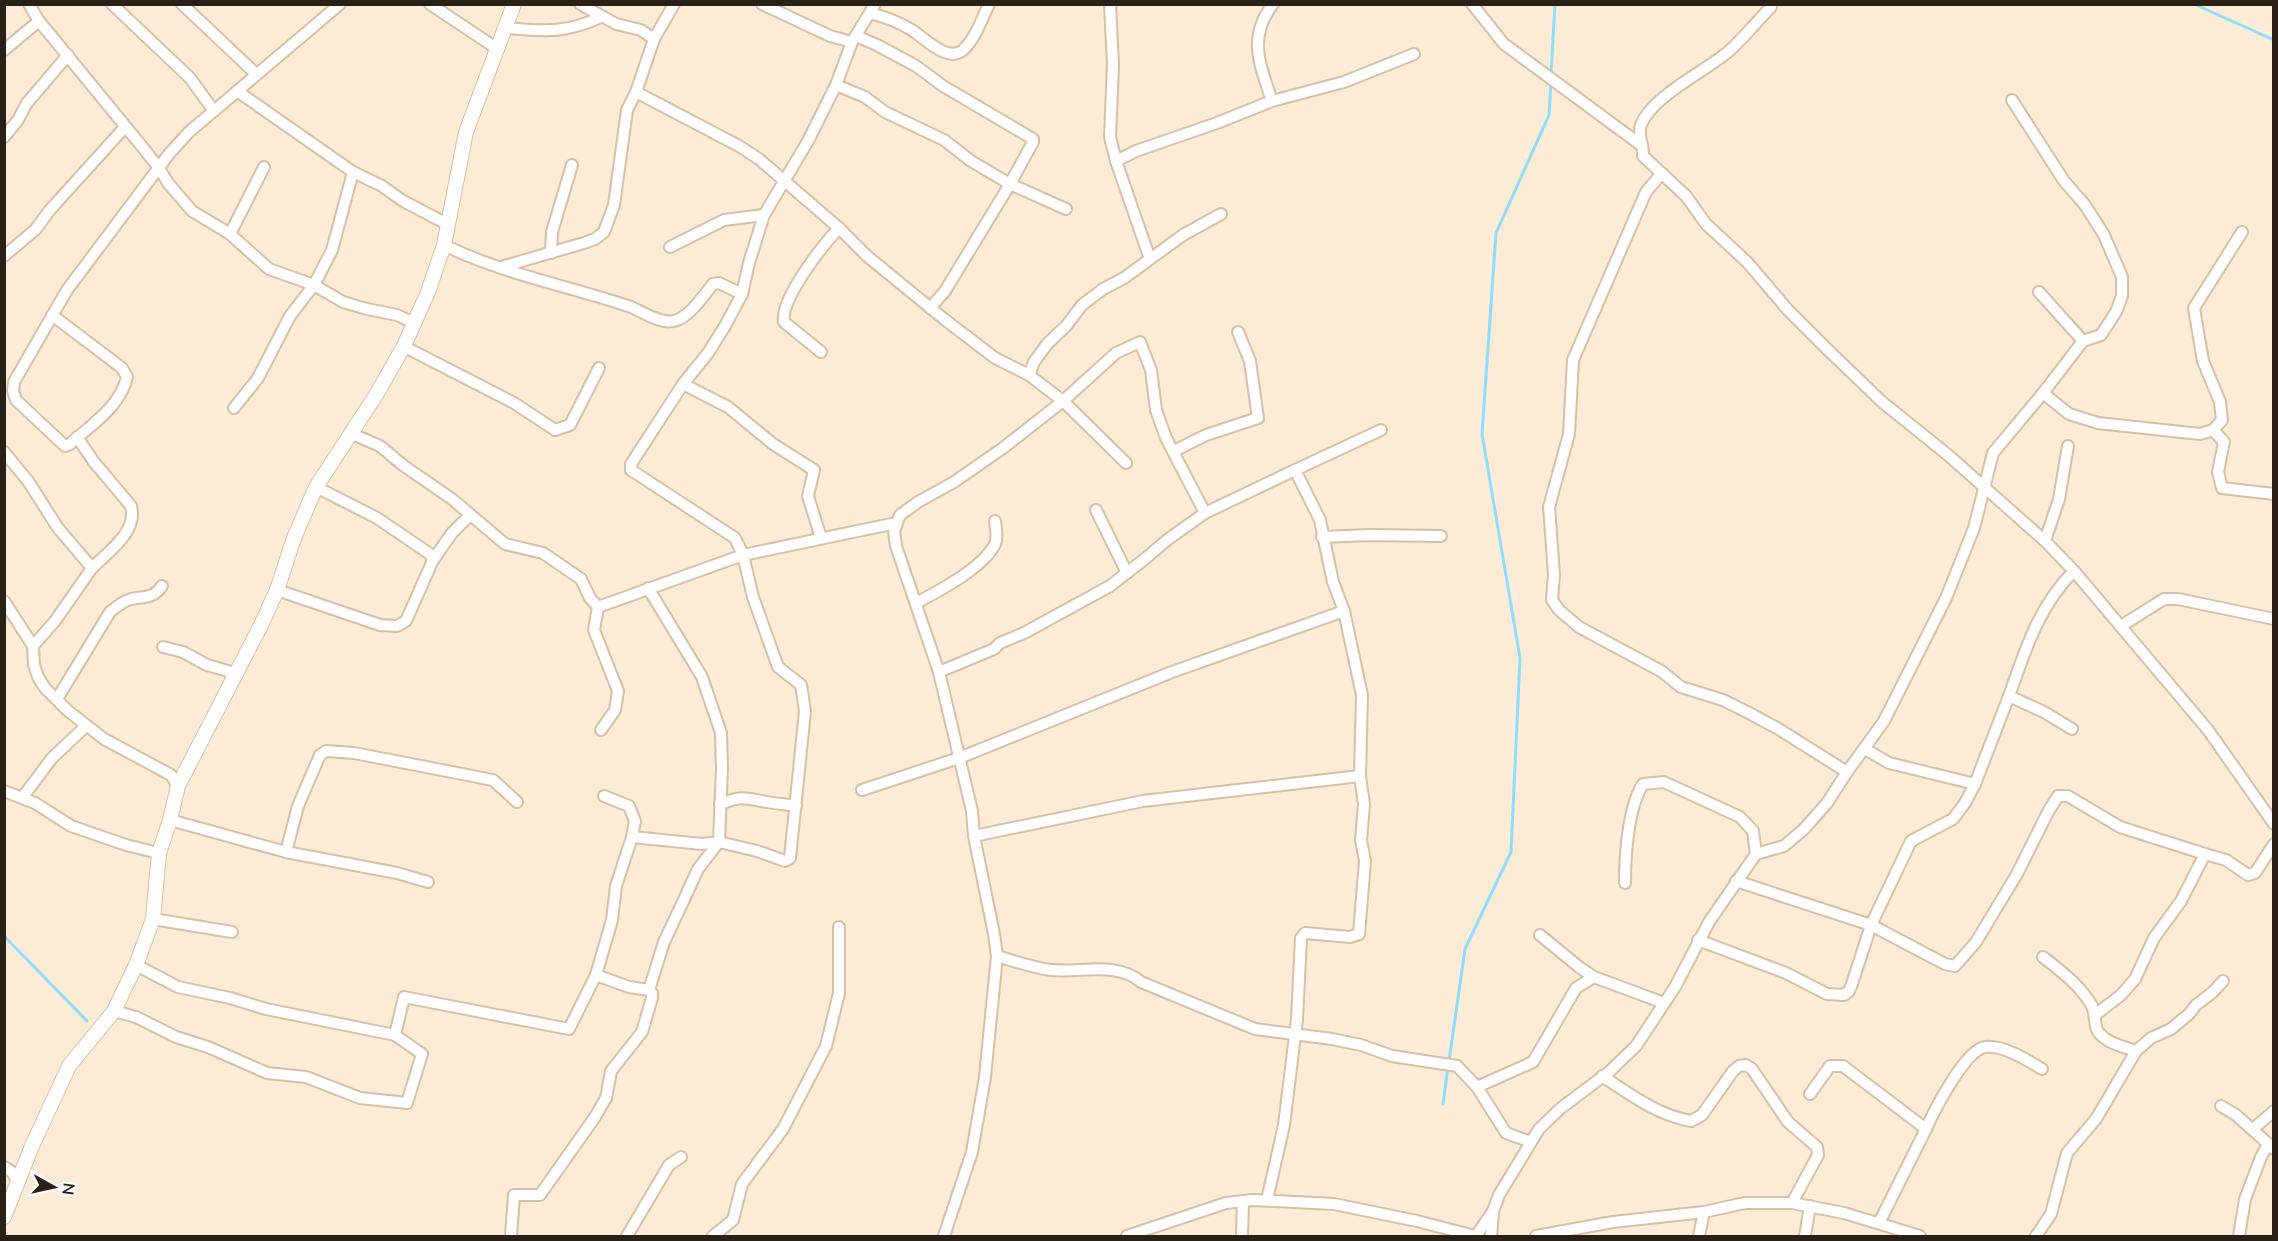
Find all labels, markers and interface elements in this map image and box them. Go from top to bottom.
north arrow [24,1157,84,1217]
text: N [56,1181,80,1196]

